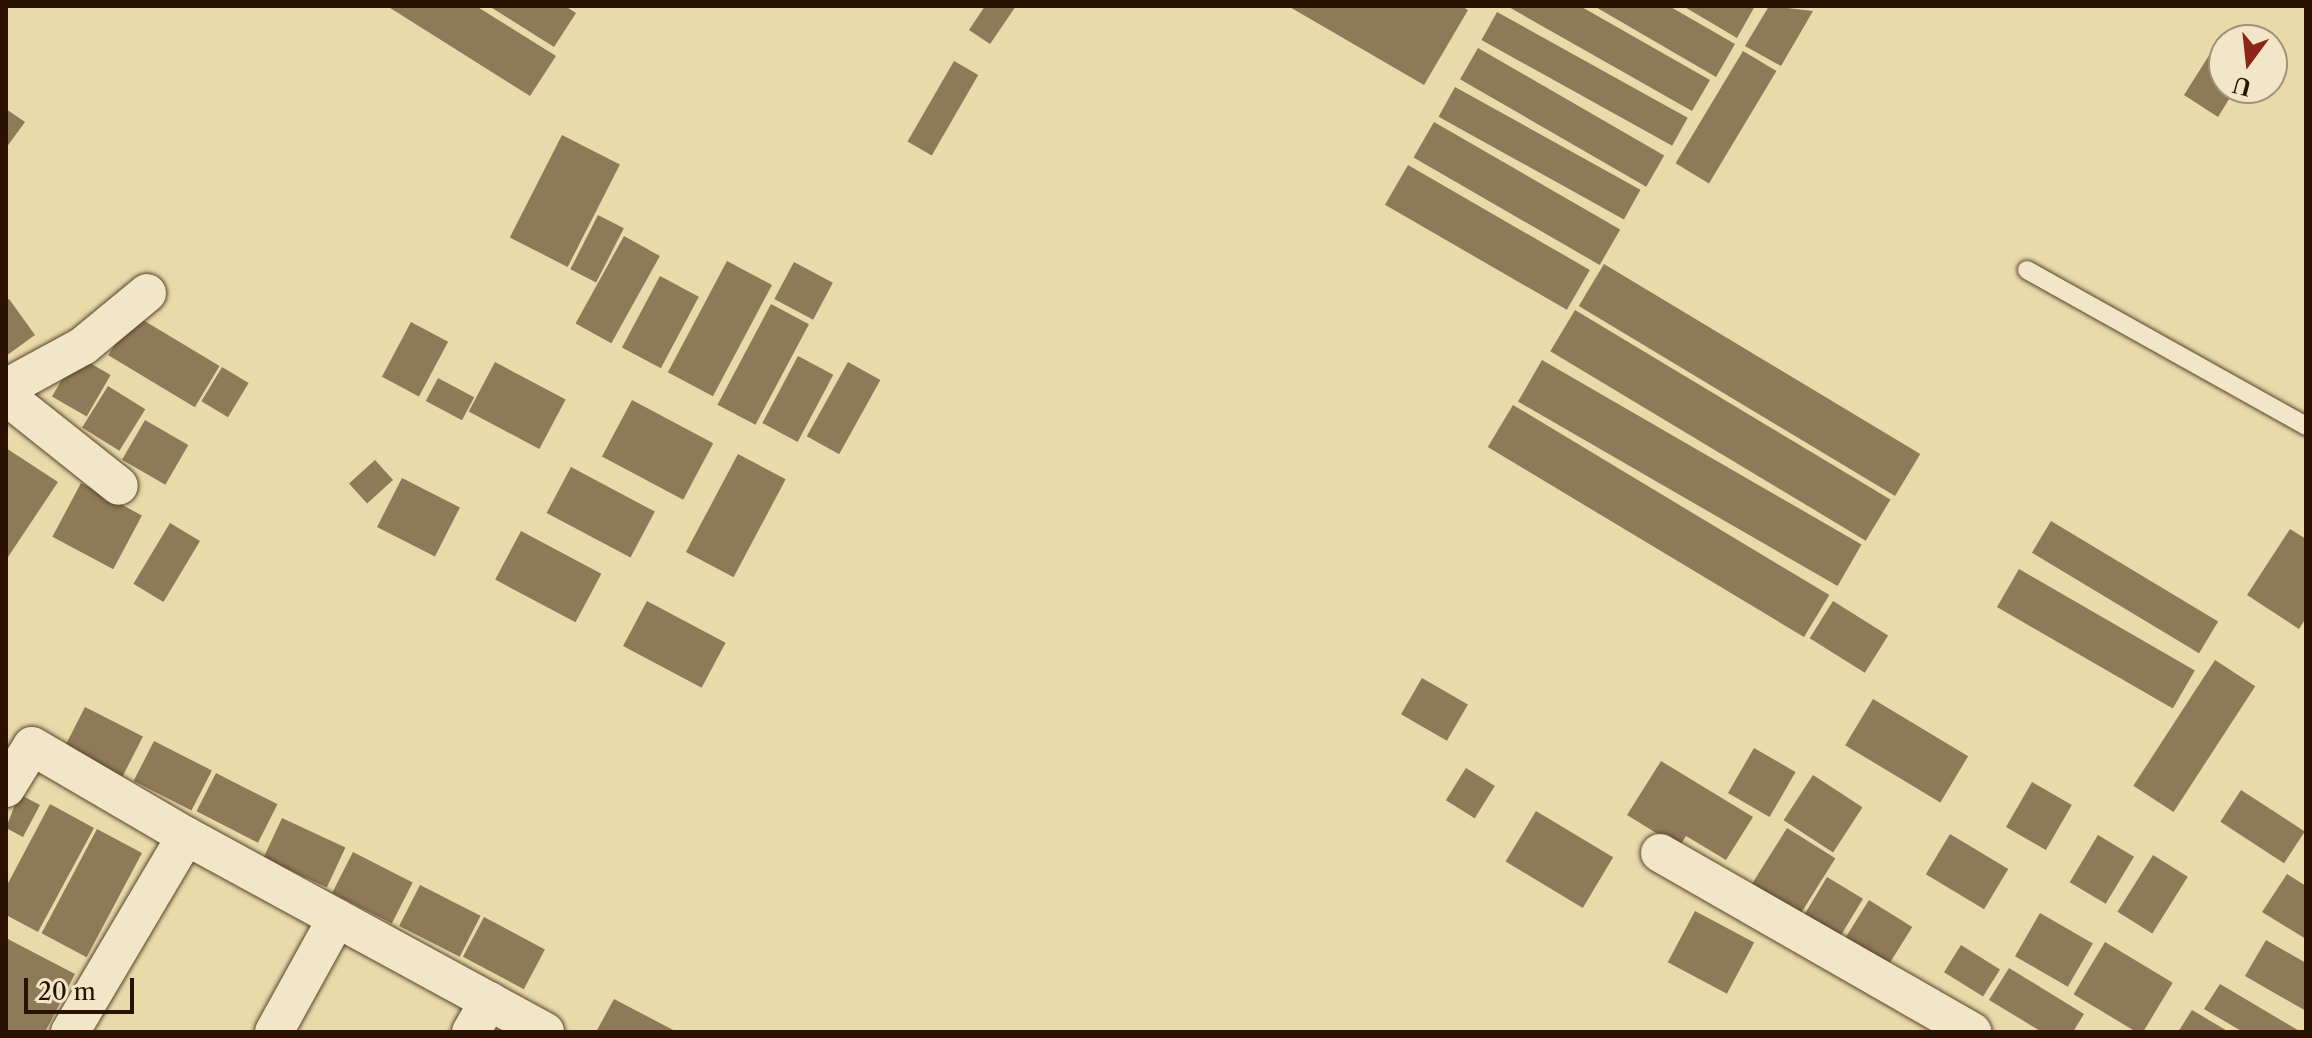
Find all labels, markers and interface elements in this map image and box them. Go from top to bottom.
north arrow [2208,24,2288,104]
text: U [2230,70,2254,101]
scale bar [28,962,138,1012]
text: 20 m [38,977,96,1006]

